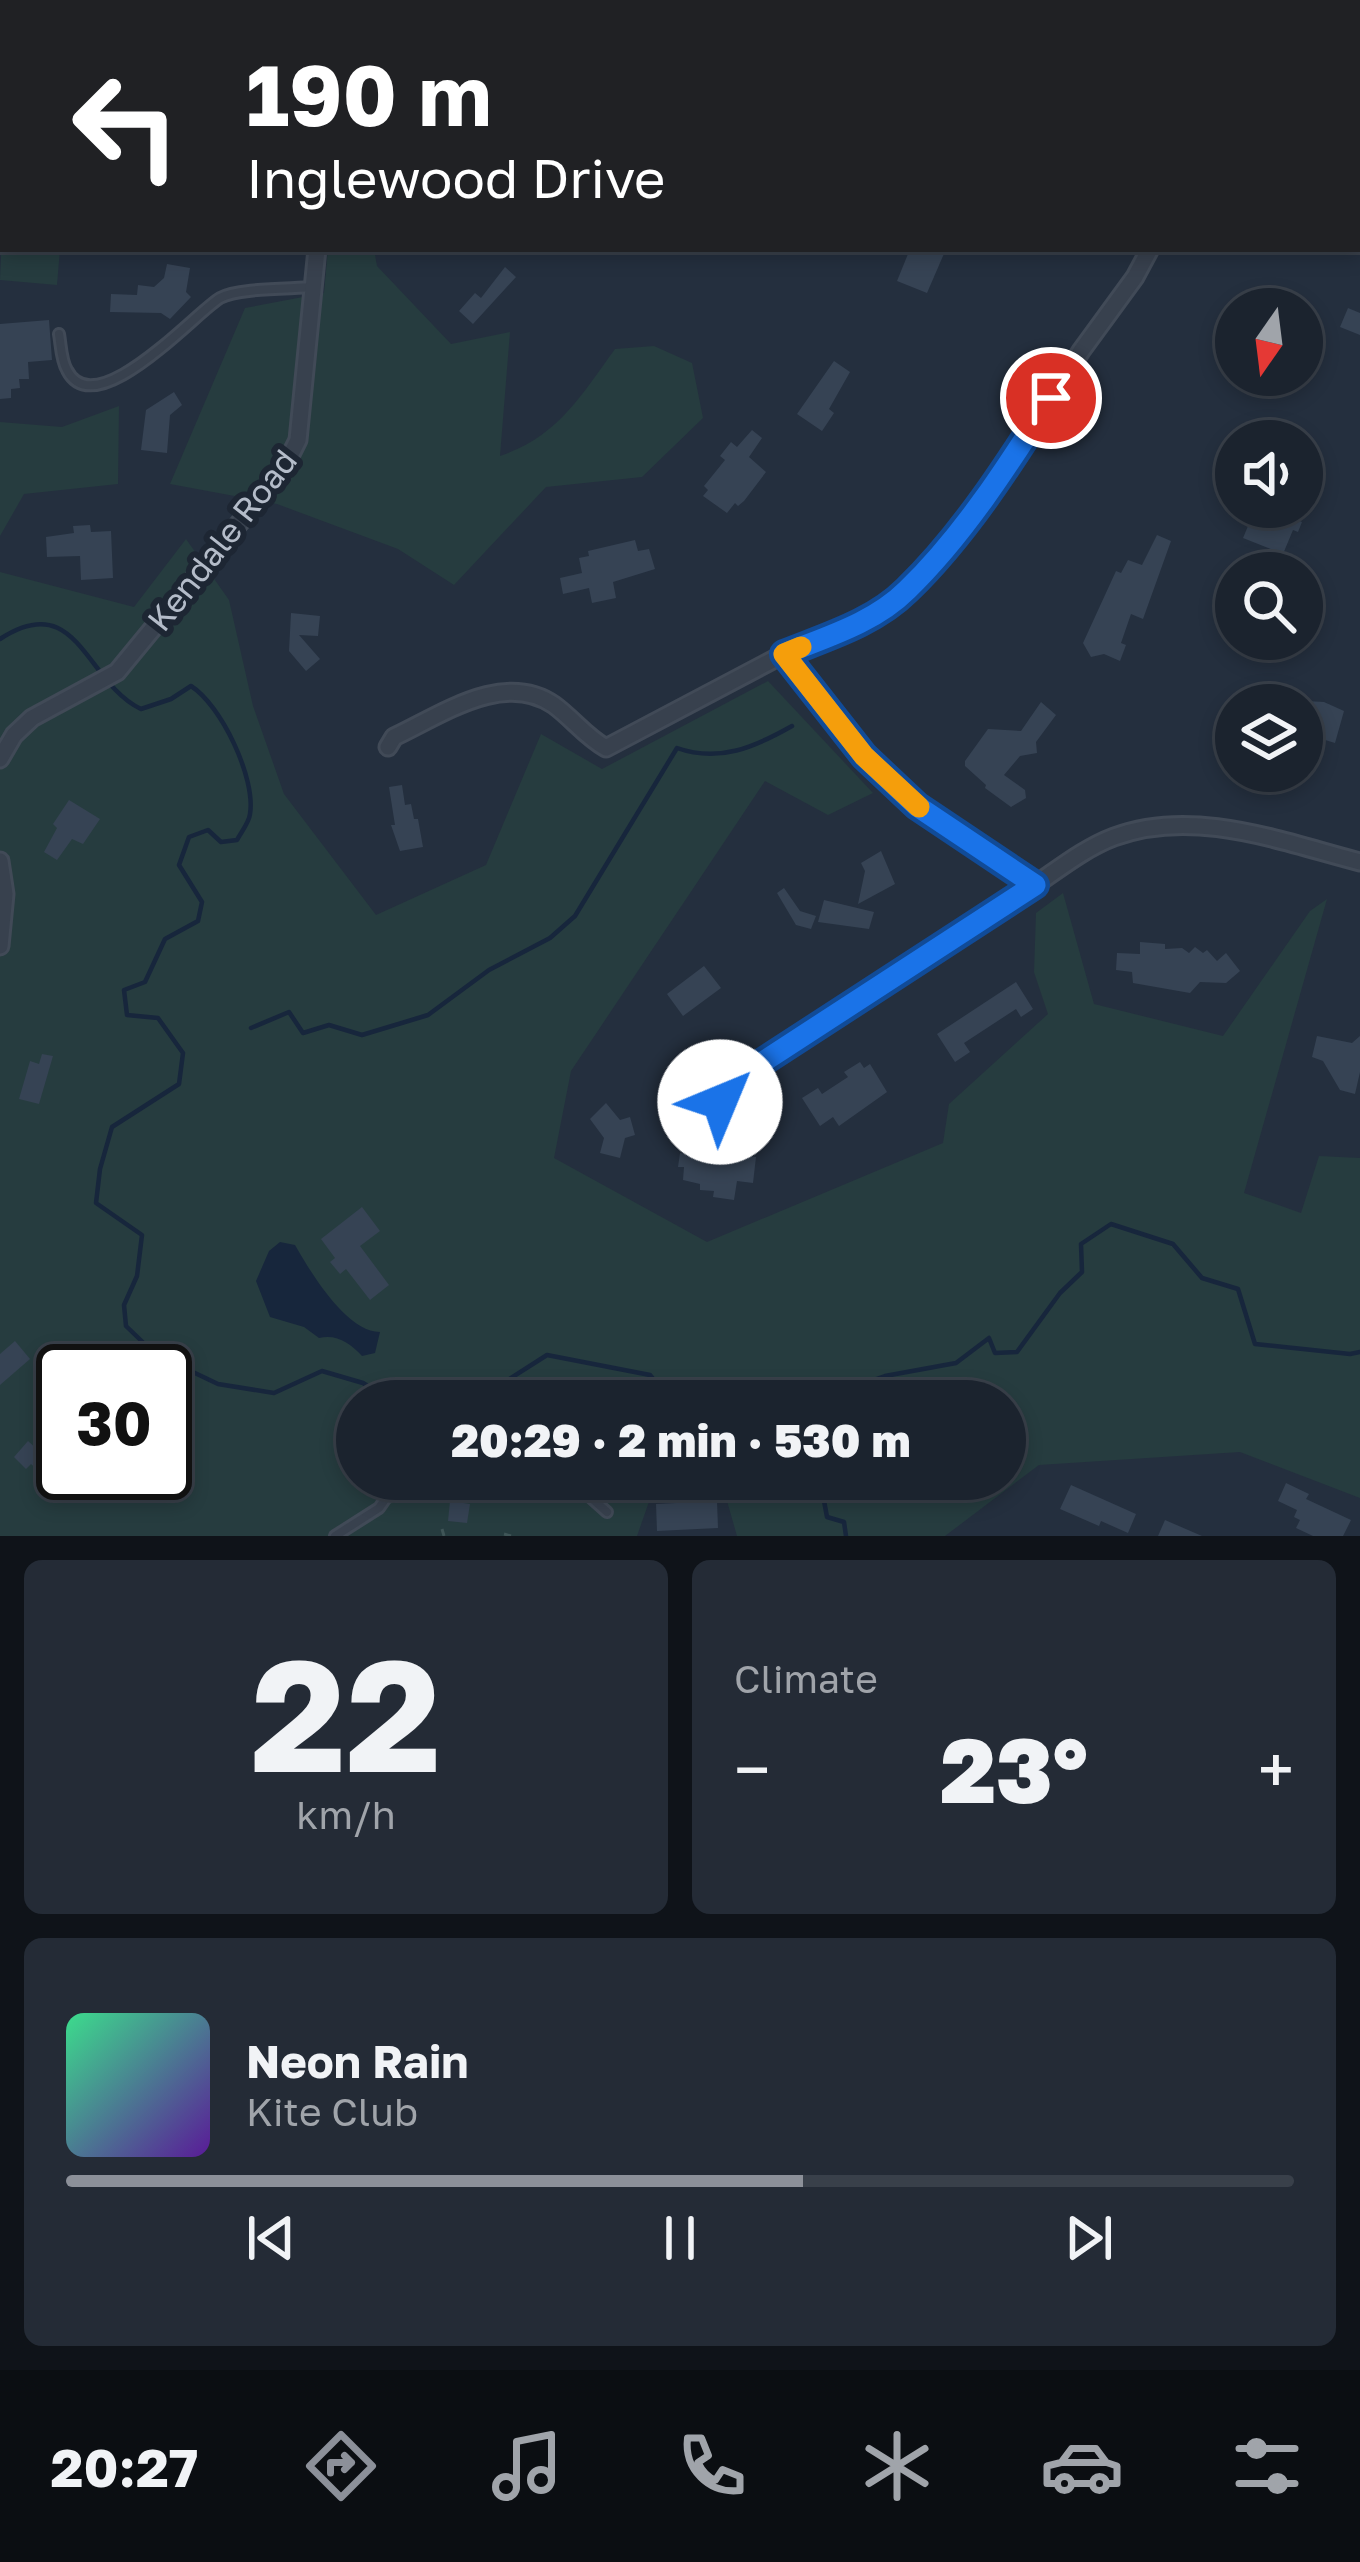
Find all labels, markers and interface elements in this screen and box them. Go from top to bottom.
text: 190 m [246,44,492,144]
icon: left [48,48,204,204]
text: Inglewood Drive [246,145,665,210]
north arrow [1215,288,1323,396]
map controls [1215,288,1323,792]
pin [1000,347,1102,449]
icon: arrive [1018,365,1084,431]
button: sound [1215,420,1323,528]
street label: Kendale Road [139,441,304,638]
button: search [1215,552,1323,660]
button: layers [1215,684,1323,792]
position arrow [657,1039,783,1165]
speed limit sign: 30 [36,1344,192,1500]
text: 20:29 · 2 min · 530 m [451,1413,911,1467]
text: 22 [251,1619,441,1806]
text: Climate [734,1655,878,1702]
text: 23° [940,1715,1088,1823]
text: − [734,1729,770,1809]
text: + [1258,1729,1294,1809]
text: km/h [296,1791,396,1838]
text: Neon Rain [246,2034,469,2088]
text: Kite Club [246,2088,418,2135]
icon: previous [238,2205,304,2271]
icon: pause [647,2205,713,2271]
icon: next [1056,2205,1122,2271]
icon: directions [299,2424,383,2508]
icon: music [485,2424,569,2508]
icon: phone [670,2424,754,2508]
icon: climate [855,2424,939,2508]
icon: car [1040,2424,1124,2508]
icon: filters [1225,2424,1309,2508]
text: 20:27 [51,2434,198,2499]

